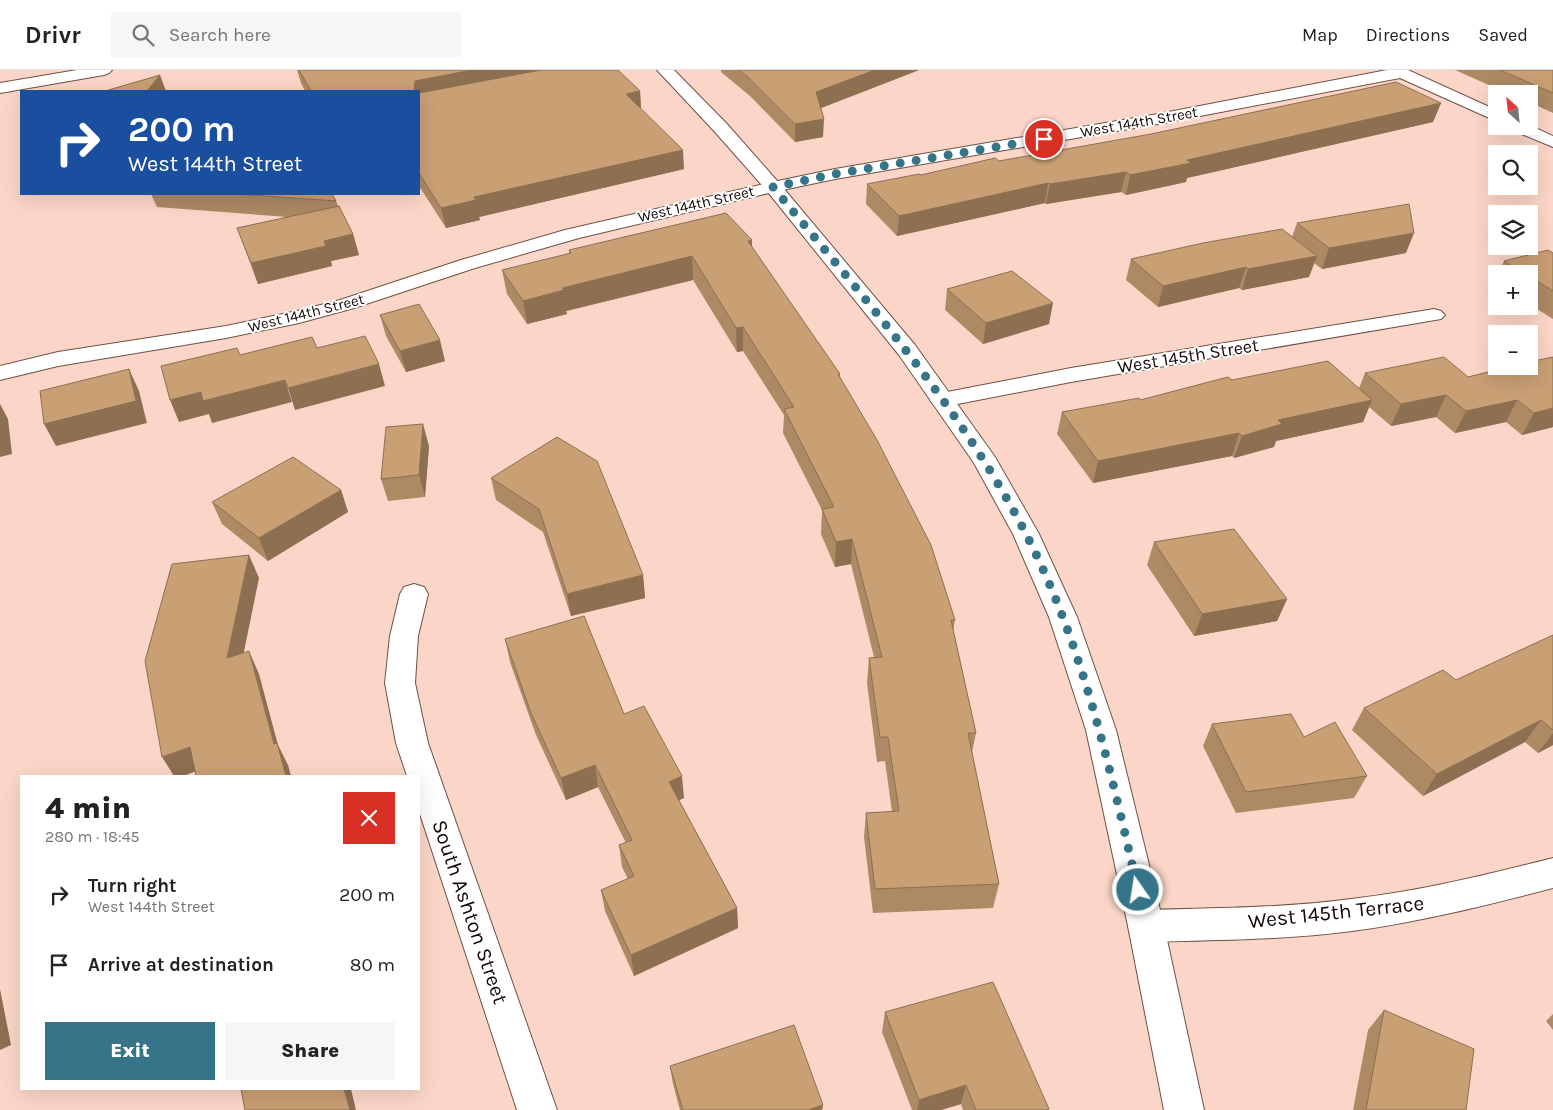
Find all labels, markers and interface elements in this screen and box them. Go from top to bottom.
search box [111,12,461,57]
text: Drivr [25,21,81,49]
icon: search [129,21,157,49]
text: Search here [169,24,271,46]
text: Map [1302,24,1338,46]
text: Directions [1366,24,1450,46]
text: Saved [1478,24,1528,46]
north arrow [1488,85,1538,135]
map controls [1488,85,1538,375]
street label: West 144th Street [1079,103,1199,141]
text: 200 m [128,109,236,150]
icon: right [45,110,110,175]
pin [1023,118,1065,160]
icon: arrive [1030,125,1058,153]
button: search [1488,145,1538,195]
text: West 144th Street [128,151,302,177]
street label: West 144th Street [636,182,756,226]
button: layers [1488,205,1538,255]
button: + [1488,265,1538,315]
street label: West 144th Street [246,290,366,336]
button: − [1488,325,1538,375]
street label: West 145th Street [1116,334,1260,378]
text: 4 min [45,790,131,826]
button: close [343,792,395,844]
street label: South Ashton Street [427,817,513,1007]
text: 280 m · 18:45 [45,827,140,846]
position arrow [1111,863,1163,915]
text: Turn right [88,875,177,897]
icon: right [45,881,73,909]
text: 200 m [339,884,395,906]
street label: West 145th Terrace [1247,891,1425,933]
text: West 144th Street [88,897,215,916]
icon: arrive [45,951,73,979]
text: Arrive at destination [88,954,274,976]
text: 80 m [350,954,395,976]
button: Exit [45,1022,215,1080]
button: Share [225,1022,395,1080]

